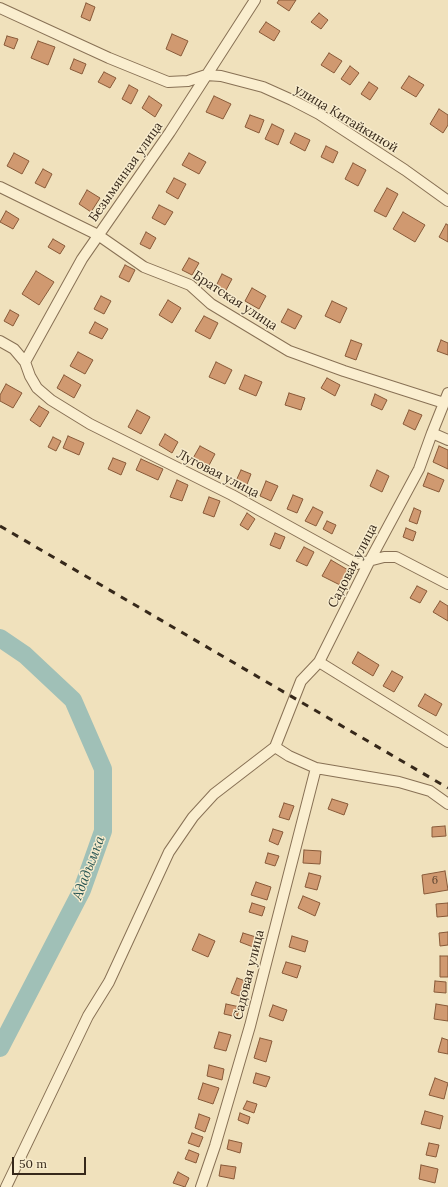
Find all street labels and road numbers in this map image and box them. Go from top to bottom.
street label: улица Китайкиной [291,82,401,156]
street label: Безымянная улица [86,119,166,225]
street label: Братская улица [190,268,280,334]
street label: Луговая улица [174,447,262,501]
street label: Садовая улица [325,521,381,611]
street label: Садовая улица [230,928,268,1022]

